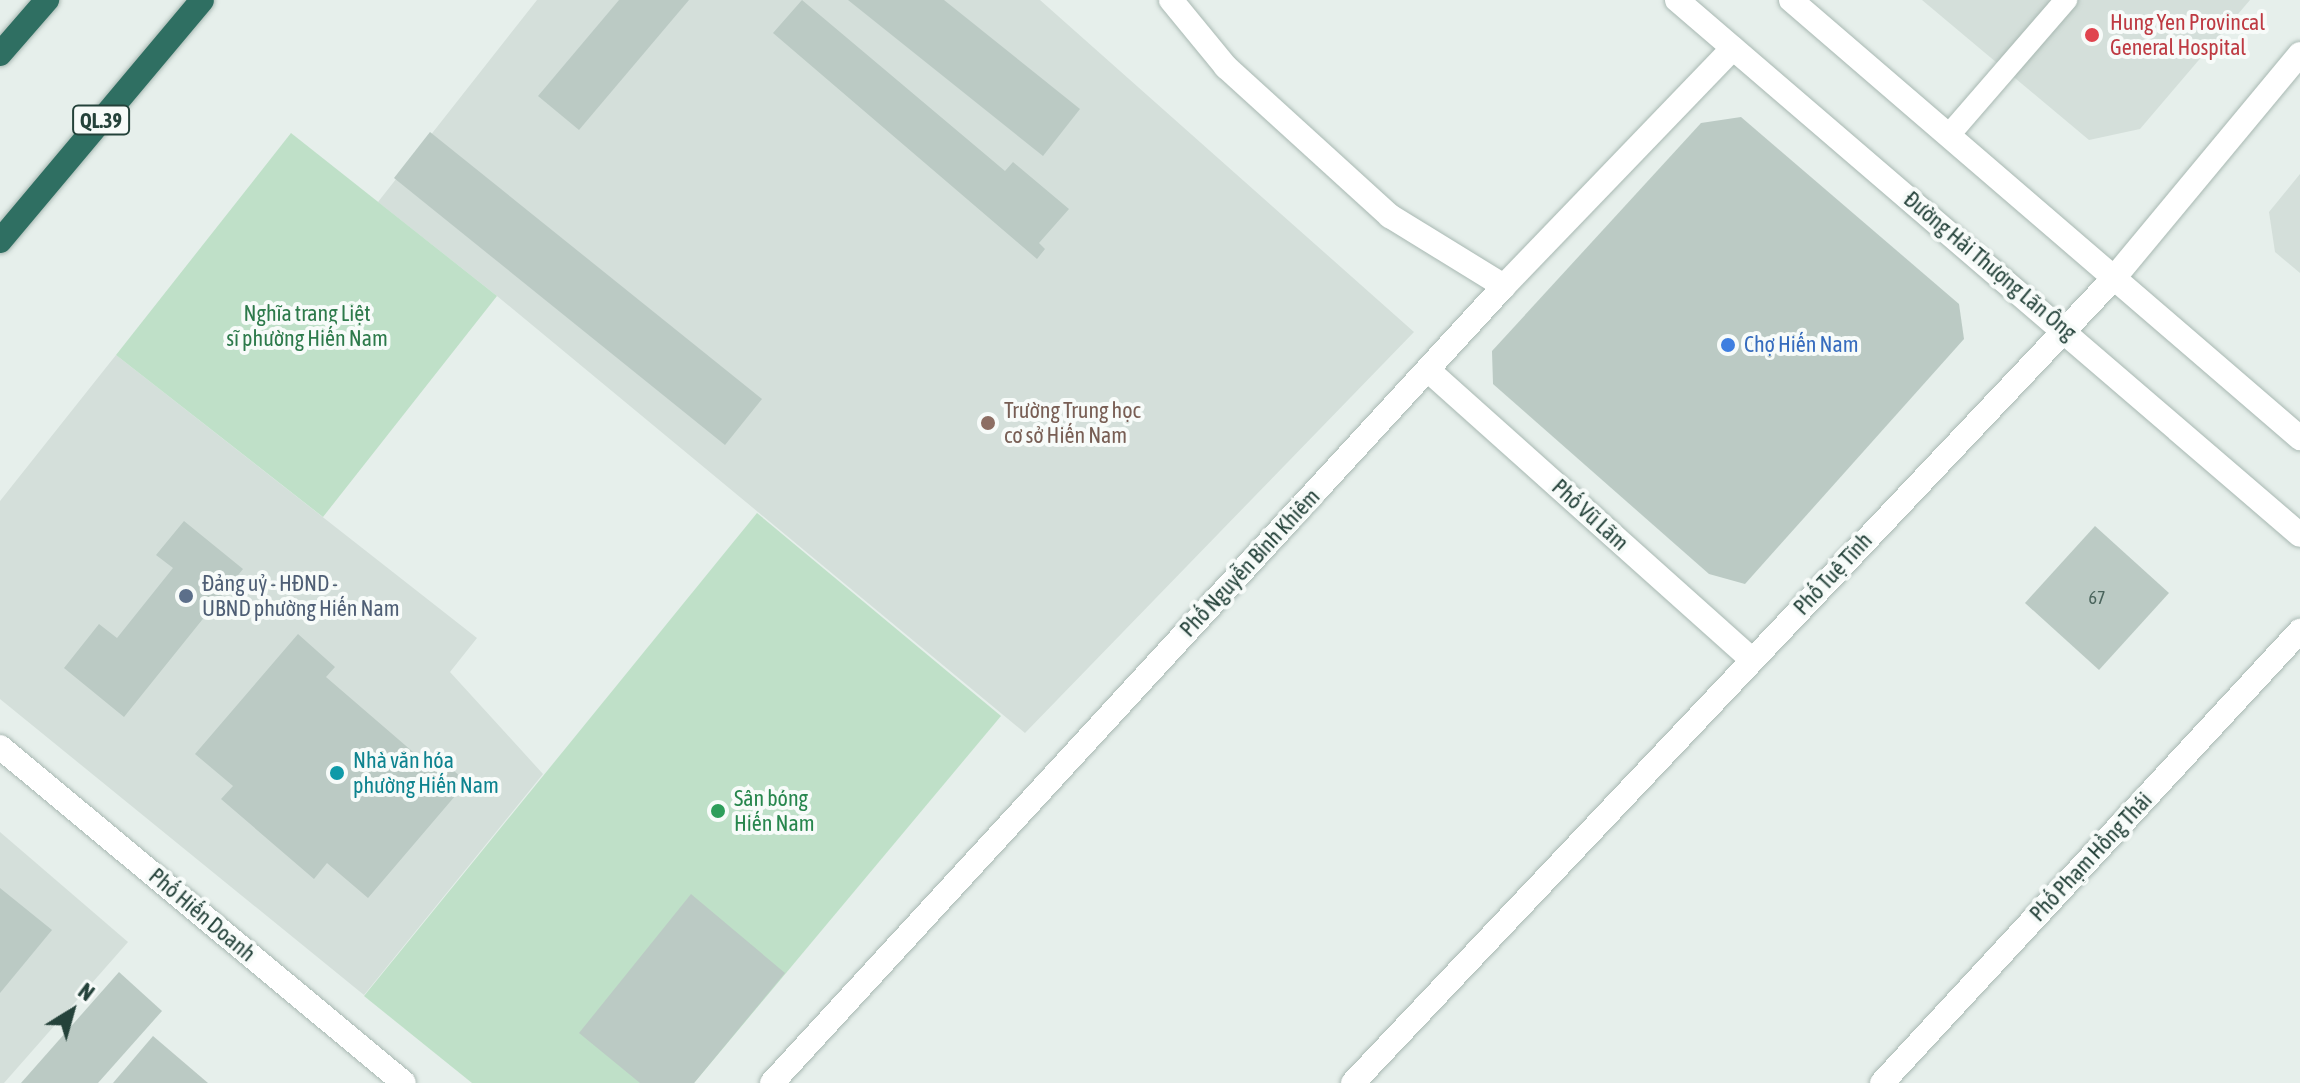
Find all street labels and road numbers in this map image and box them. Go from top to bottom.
road number: QL.39 [71,104,131,136]
street label: Đường Hải Thượng Lãn Ông [1898,186,2082,346]
street label: Phố Vũ Lãm [1546,474,1634,556]
street label: Phố Nguyễn Bỉnh Khiêm [1175,484,1325,642]
street label: Phố Tuệ Tĩnh [1788,527,1878,621]
street label: Phố Phạm Hồng Thái [2024,787,2158,927]
street label: Phố Hiến Doanh [144,863,260,967]

